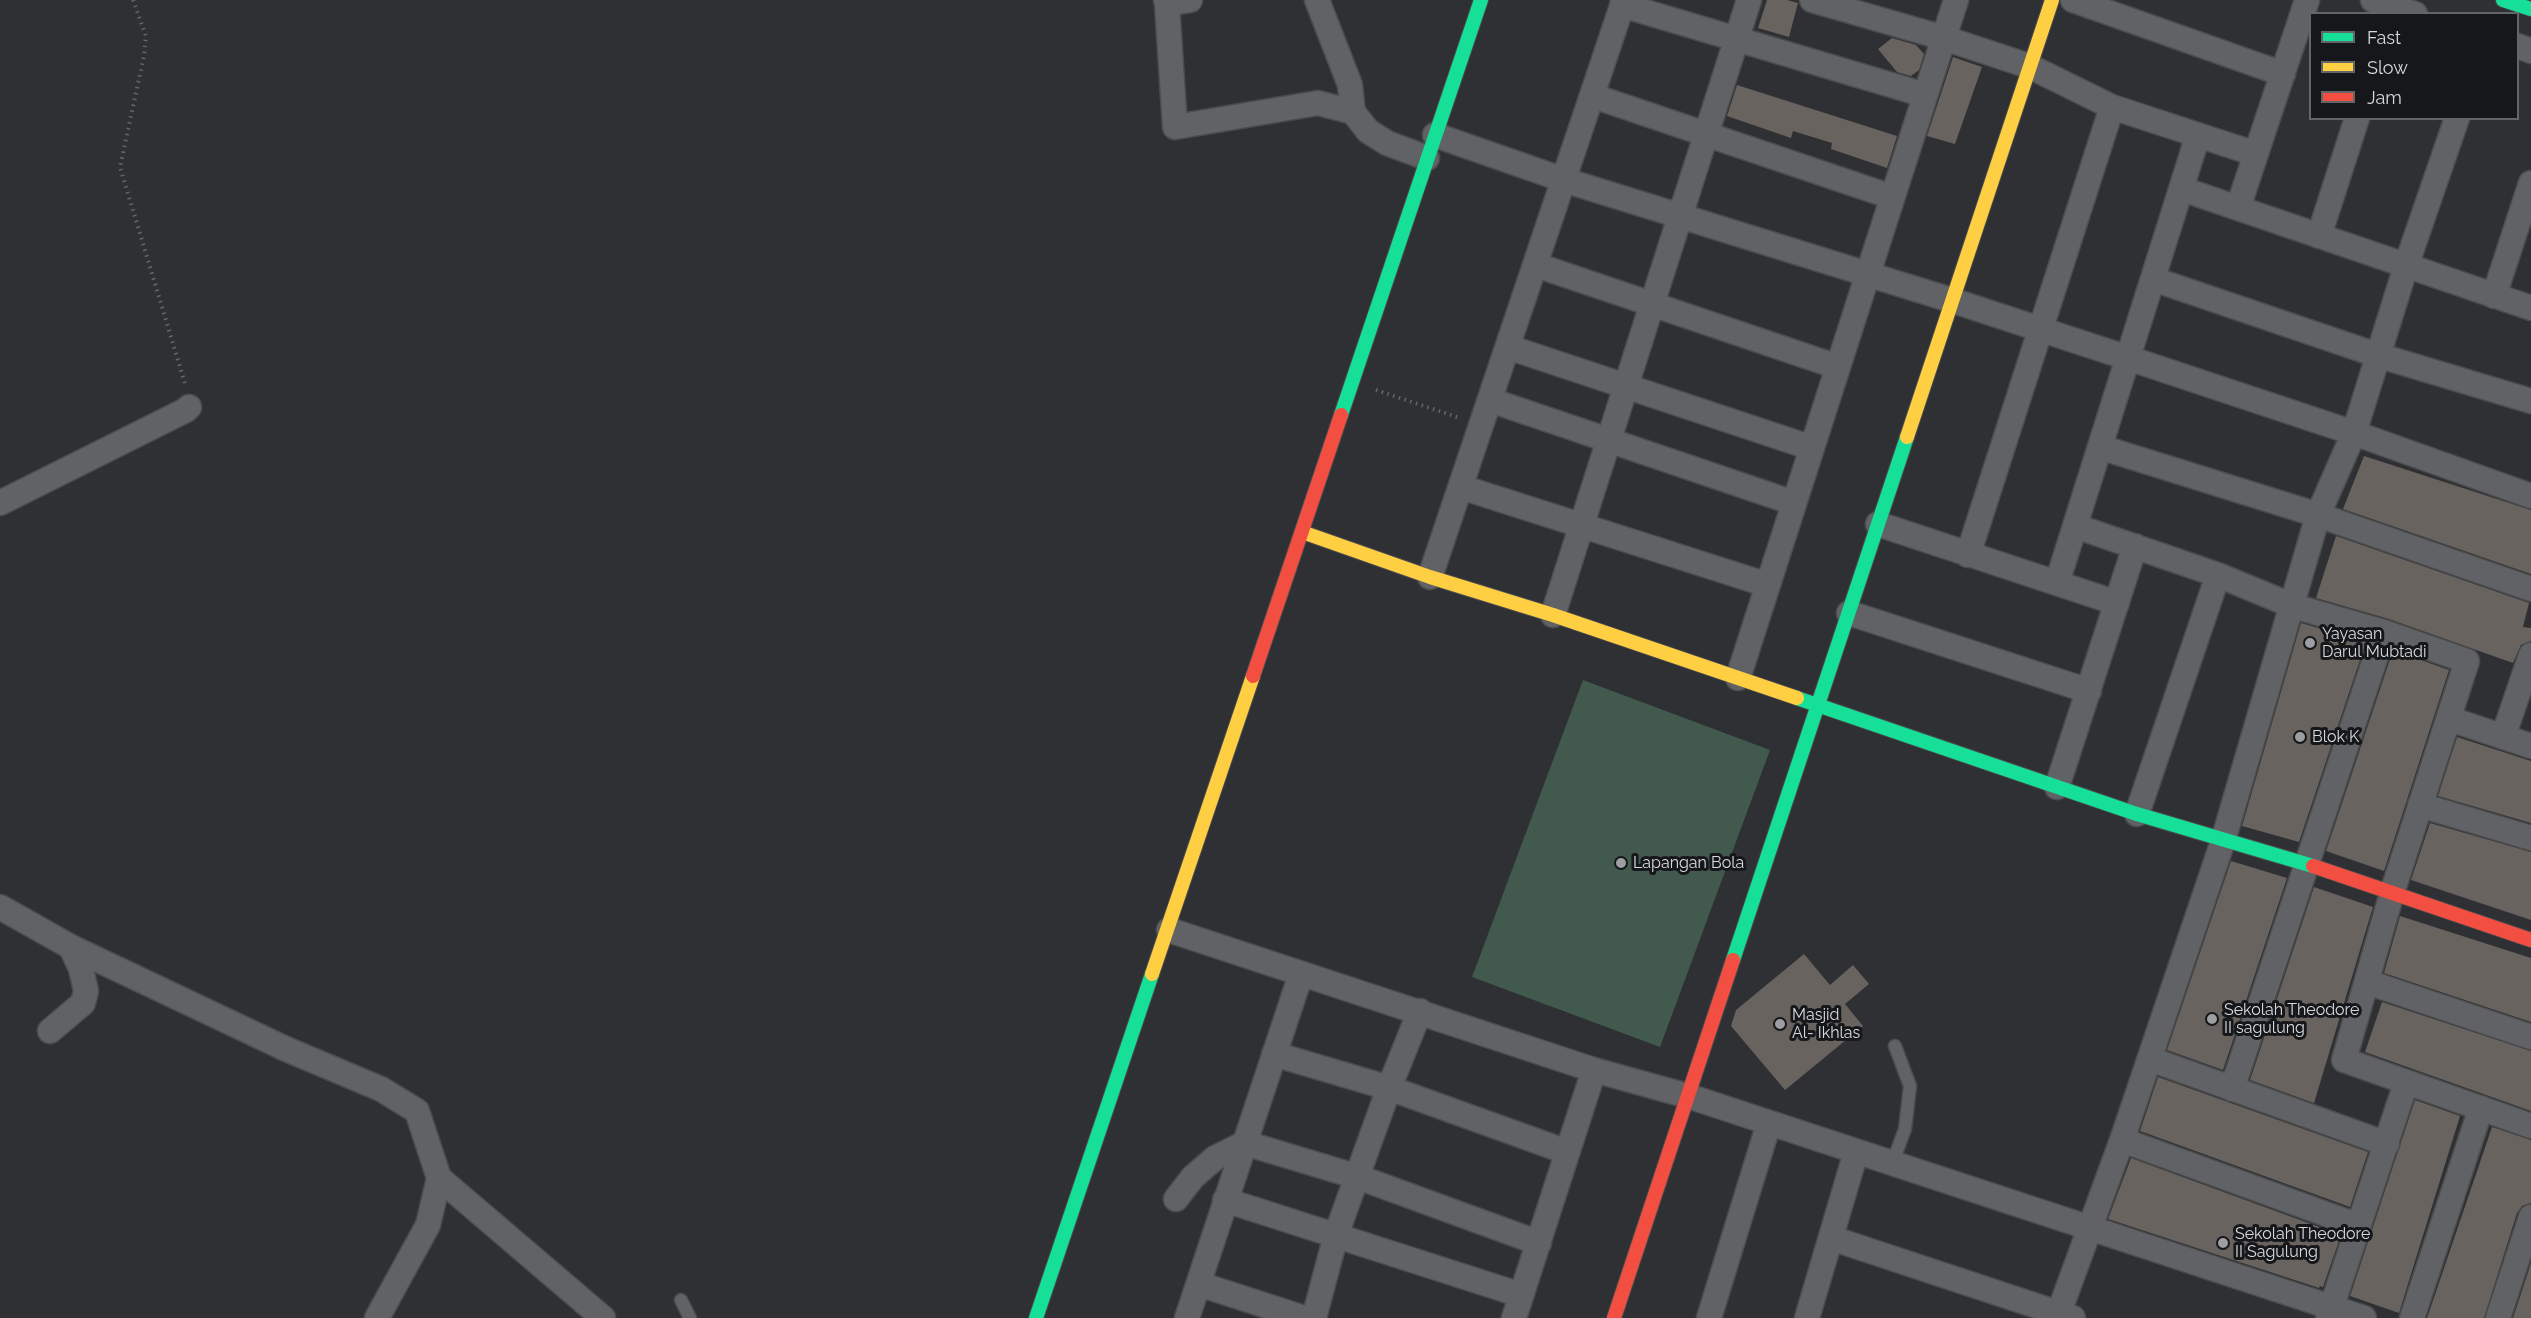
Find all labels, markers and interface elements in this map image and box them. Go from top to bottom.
legend [2309,12,2519,120]
text: Fast [2367,27,2401,48]
text: Slow [2367,57,2408,78]
text: Jam [2367,87,2402,108]
place label: Yayasan Darul Mubtadi [2322,624,2426,662]
marker: Yayasan Darul Mubtadi [2303,636,2317,650]
place label: Blok K [2312,727,2359,747]
marker: Blok K [2293,730,2307,744]
place label: Lapangan Bola [1633,853,1744,873]
marker: Lapangan Bola [1614,856,1628,870]
place label: Sekolah Theodore II sagulung [2224,1000,2359,1038]
place label: Masjid Al- Ikhlas [1792,1005,1860,1043]
marker: Sekolah Theodore II sagulung [2205,1012,2219,1026]
marker: Masjid Al- Ikhlas [1773,1017,1787,1031]
place label: Sekolah Theodore II Sagulung [2235,1224,2370,1262]
marker: Sekolah Theodore II Sagulung [2216,1236,2230,1250]

